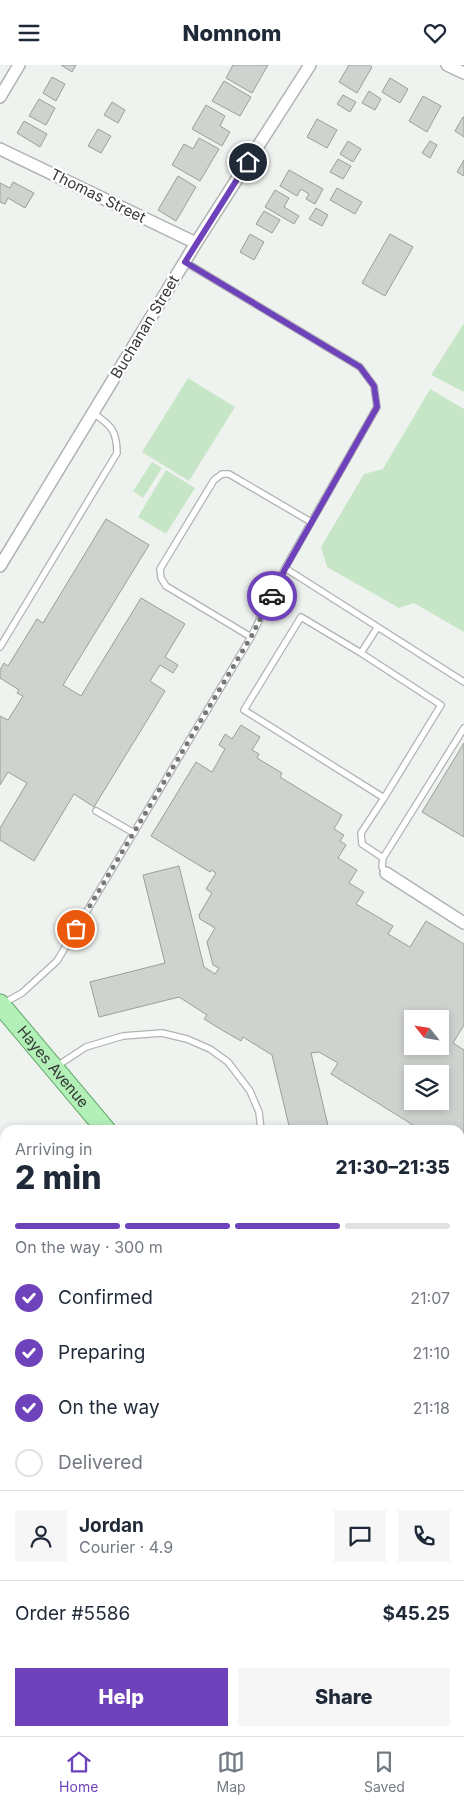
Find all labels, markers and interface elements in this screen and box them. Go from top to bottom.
icon: menu [15,19,43,47]
icon: heart [421,19,449,47]
text: Nomnom [183,20,281,46]
pin [227,141,269,183]
icon: home [234,148,262,176]
street label: Thomas Street [48,164,149,227]
street label: Buchanan Street [106,272,183,382]
courier [247,571,297,621]
icon: car [258,582,286,610]
pin [55,908,97,950]
icon: bag [62,915,90,943]
north arrow [404,1010,449,1055]
map controls [404,1010,449,1110]
street label: Hayes Avenue [13,1022,93,1111]
button: layers [404,1065,449,1110]
text: Arriving in [15,1139,92,1159]
text: 21:30–21:35 [336,1156,450,1179]
text: 2 min [15,1158,101,1197]
text: On the way · 300 m [15,1237,163,1257]
icon: check [15,1284,43,1312]
text: Confirmed [58,1286,153,1309]
text: 21:07 [410,1288,450,1308]
icon: check [15,1339,43,1367]
text: Preparing [58,1341,145,1364]
text: 21:10 [413,1343,450,1363]
icon: check [15,1394,43,1422]
text: On the way [58,1396,160,1419]
text: 21:18 [413,1398,450,1418]
text: Delivered [58,1451,143,1474]
button: person [15,1510,67,1562]
button: chat [334,1510,386,1562]
button: phone [398,1510,450,1562]
text: Jordan [79,1514,144,1537]
text: Courier · 4.9 [79,1537,173,1557]
text: Order #5586 [15,1602,130,1625]
text: $45.25 [383,1602,450,1625]
button: Help [15,1668,228,1726]
button: Share [238,1668,450,1726]
tab: Home [59,1748,98,1795]
tab: Map [217,1748,246,1795]
tab: Saved [364,1748,405,1795]

